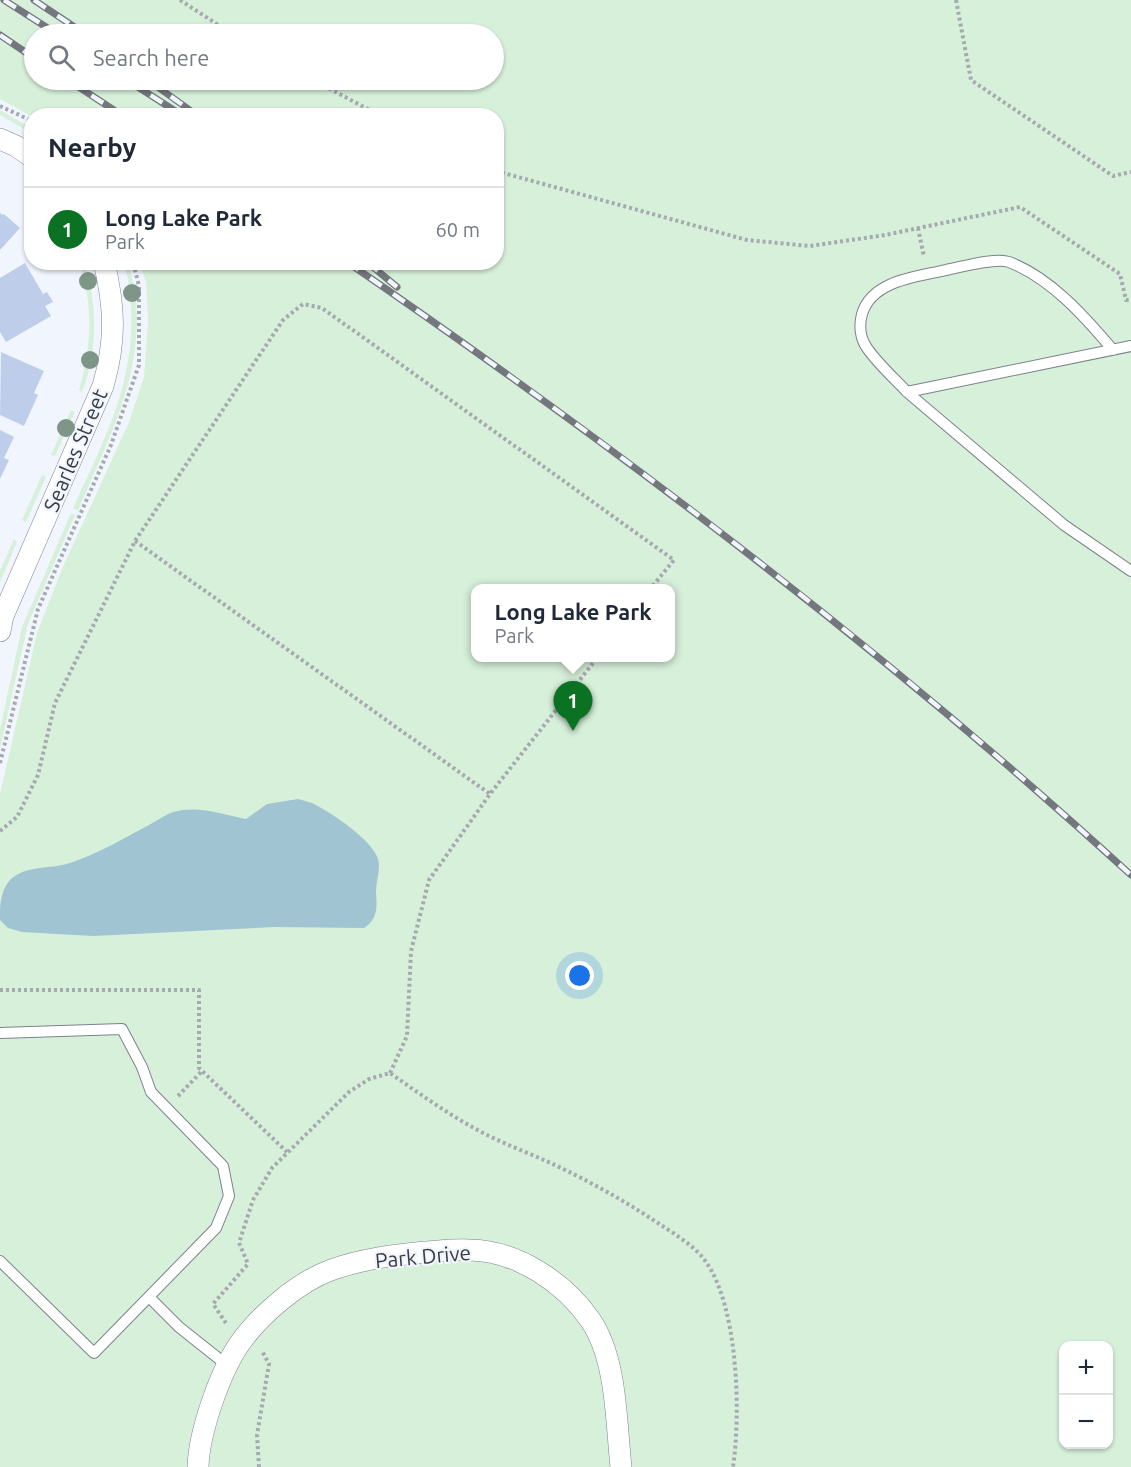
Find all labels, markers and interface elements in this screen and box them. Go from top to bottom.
search box [24,24,504,90]
icon: search [45,41,78,74]
text: Search here [93,45,209,70]
text: Nearby [48,133,136,162]
text: Long Lake Park [105,205,262,230]
text: 1 [62,218,73,241]
text: 60 m [436,218,480,241]
text: Park [105,230,145,253]
street label: Searles Street [38,385,112,515]
popup [471,584,675,662]
text: Long Lake Park [494,599,652,624]
text: Park [494,624,534,647]
pin: 1 [554,682,592,731]
your location [565,961,594,990]
street label: Park Drive [374,1240,472,1272]
map controls [1059,1341,1113,1449]
button: + [1059,1341,1113,1395]
button: − [1059,1395,1113,1449]

